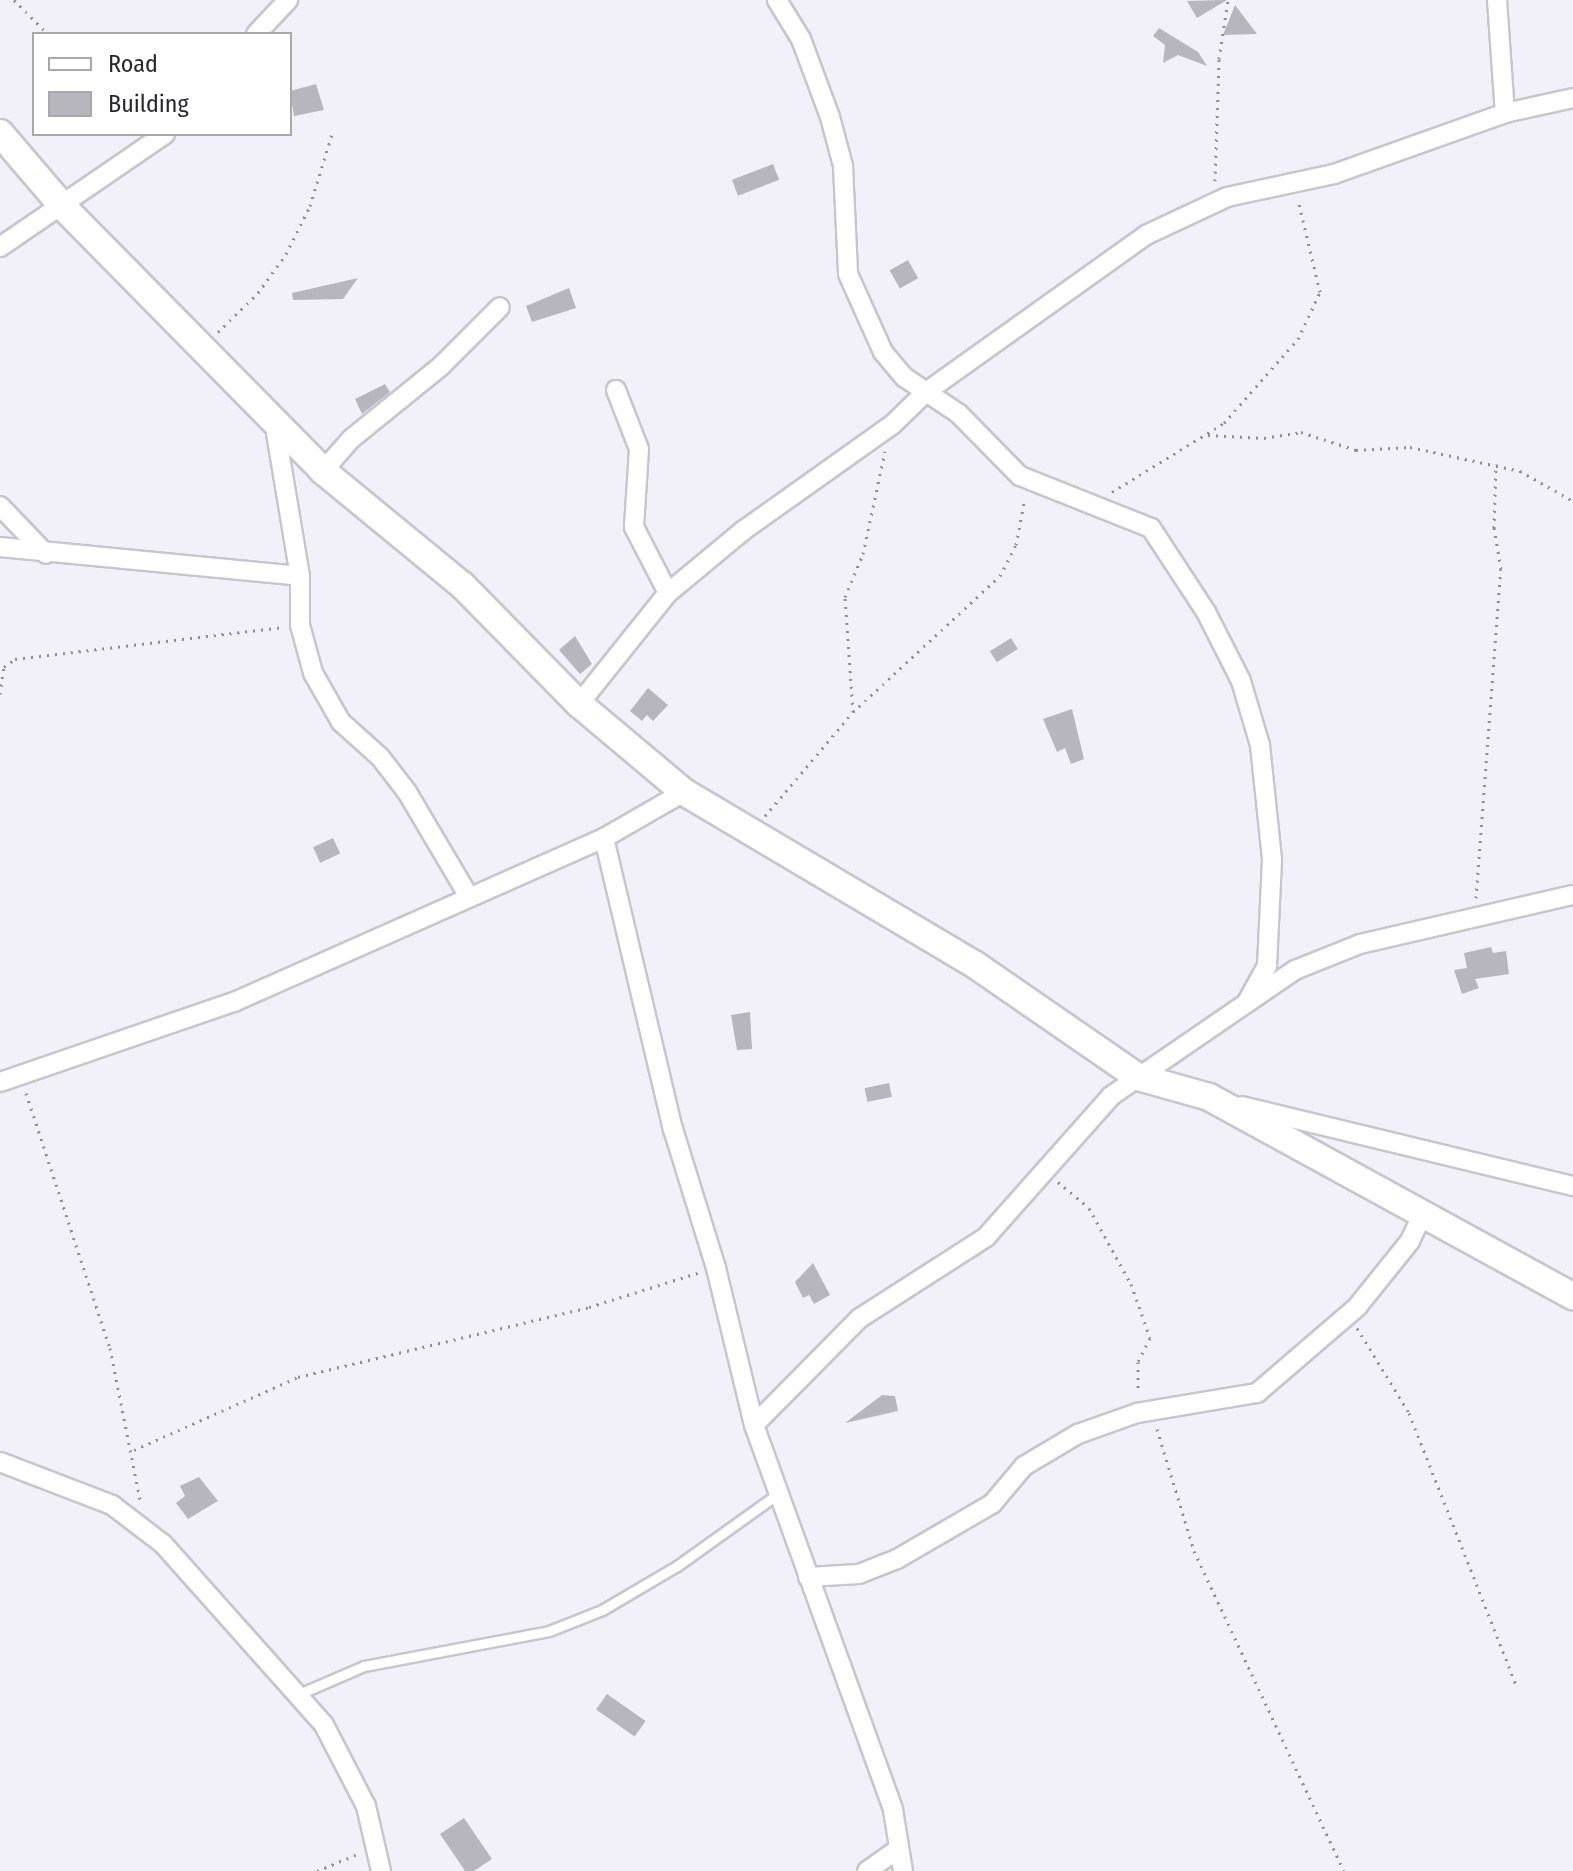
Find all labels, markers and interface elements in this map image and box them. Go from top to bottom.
legend [32,32,292,136]
text: Road [108,50,158,78]
text: Building [108,90,189,118]

